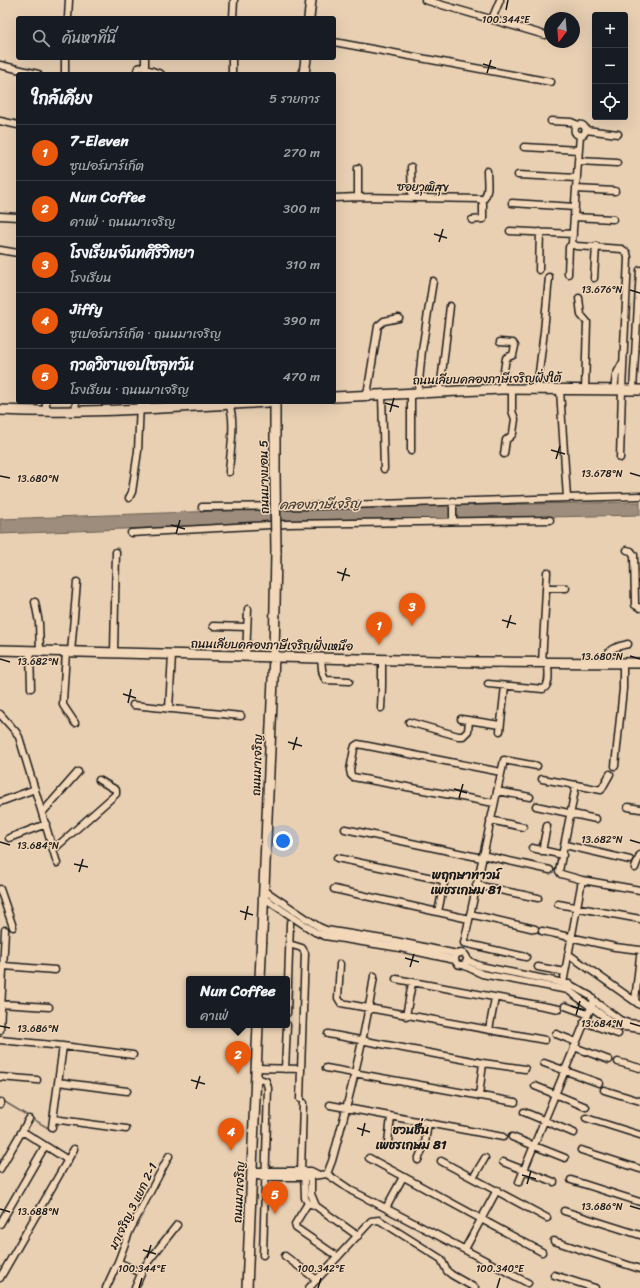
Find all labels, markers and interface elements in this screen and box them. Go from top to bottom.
text: 100.344°E [482,11,531,29]
north arrow [544,12,580,48]
map controls [592,12,628,120]
button: + [592,12,628,48]
search box [16,16,336,60]
text: ค้นหาที่นี่ [62,25,116,51]
icon: search [30,27,52,49]
button: − [592,48,628,84]
text: ใกล้เคียง [32,83,92,113]
button: locate [592,84,628,120]
text: 5 รายการ [269,87,320,110]
text: 7-Eleven [70,128,129,154]
text: 1 [42,141,48,164]
text: 270 m [283,141,320,164]
text: ซูเปอร์มาร์เก็ต [70,154,144,177]
street label: ซอยวุฒิสุข [397,176,450,198]
text: Nun Coffee [70,184,146,210]
text: 2 [41,197,49,220]
text: 300 m [283,197,320,220]
text: คาเฟ่ · ถนนมาเจริญ [70,210,175,233]
text: โรงเรียนจันทศิริวิทยา [70,240,194,266]
text: 3 [41,253,49,276]
text: 310 m [286,253,320,276]
text: โรงเรียน [70,266,112,289]
text: 13.676°N [581,281,623,299]
text: Jiffy [70,296,102,322]
text: 4 [41,309,49,332]
text: 390 m [283,309,320,332]
text: ซูเปอร์มาร์เก็ต · ถนนมาเจริญ [70,322,221,345]
text: กวดวิชาแอปโซลูทวัน [70,352,194,378]
text: 5 [41,365,49,388]
text: 470 m [283,365,320,388]
street label: ถนนเลียบคลองภาษีเจริญฝั่งใต้ [413,367,563,391]
text: โรงเรียน · ถนนมาเจริญ [70,378,189,401]
street label: ถนนบางบอน 5 [252,440,276,514]
text: 13.678°N [581,465,623,483]
text: 13.680°N [17,470,59,488]
water label: คลองภาษีเจริญ [279,492,363,516]
pin: 3 [399,593,425,626]
pin: 1 [366,612,392,645]
street label: ถนนเลียบคลองภาษีเจริญฝั่งเหนือ [191,633,354,657]
text: 13.680°N [581,648,623,666]
text: 13.682°N [17,653,59,671]
street label: ถนนมาเจริญ [245,733,269,796]
your location [273,831,293,851]
text: 13.682°N [581,831,623,849]
text: 13.684°N [17,837,59,855]
district label: พฤกษาทาวน์ เพชรเกษม 81 [430,863,503,901]
popup [186,976,290,1028]
text: Nun Coffee [200,978,276,1004]
text: คาเฟ่ [200,1004,228,1027]
text: 13.684°N [581,1015,623,1033]
text: 13.686°N [17,1020,59,1038]
pin: 2 [225,1041,251,1074]
district label: ชวนชื่น เพชรเกษม 81 [375,1117,447,1156]
pin: 4 [218,1118,244,1151]
street label: มาเจริญ 3 แยก 2-1 [102,1159,164,1254]
street label: ถนนมาเจริญ [226,1160,252,1224]
pin: 5 [262,1181,288,1214]
text: 13.686°N [581,1198,623,1216]
text: 13.688°N [17,1203,59,1221]
text: 100.344°E [118,1260,167,1278]
text: 100.342°E [297,1260,346,1278]
text: 100.340°E [476,1260,525,1278]

